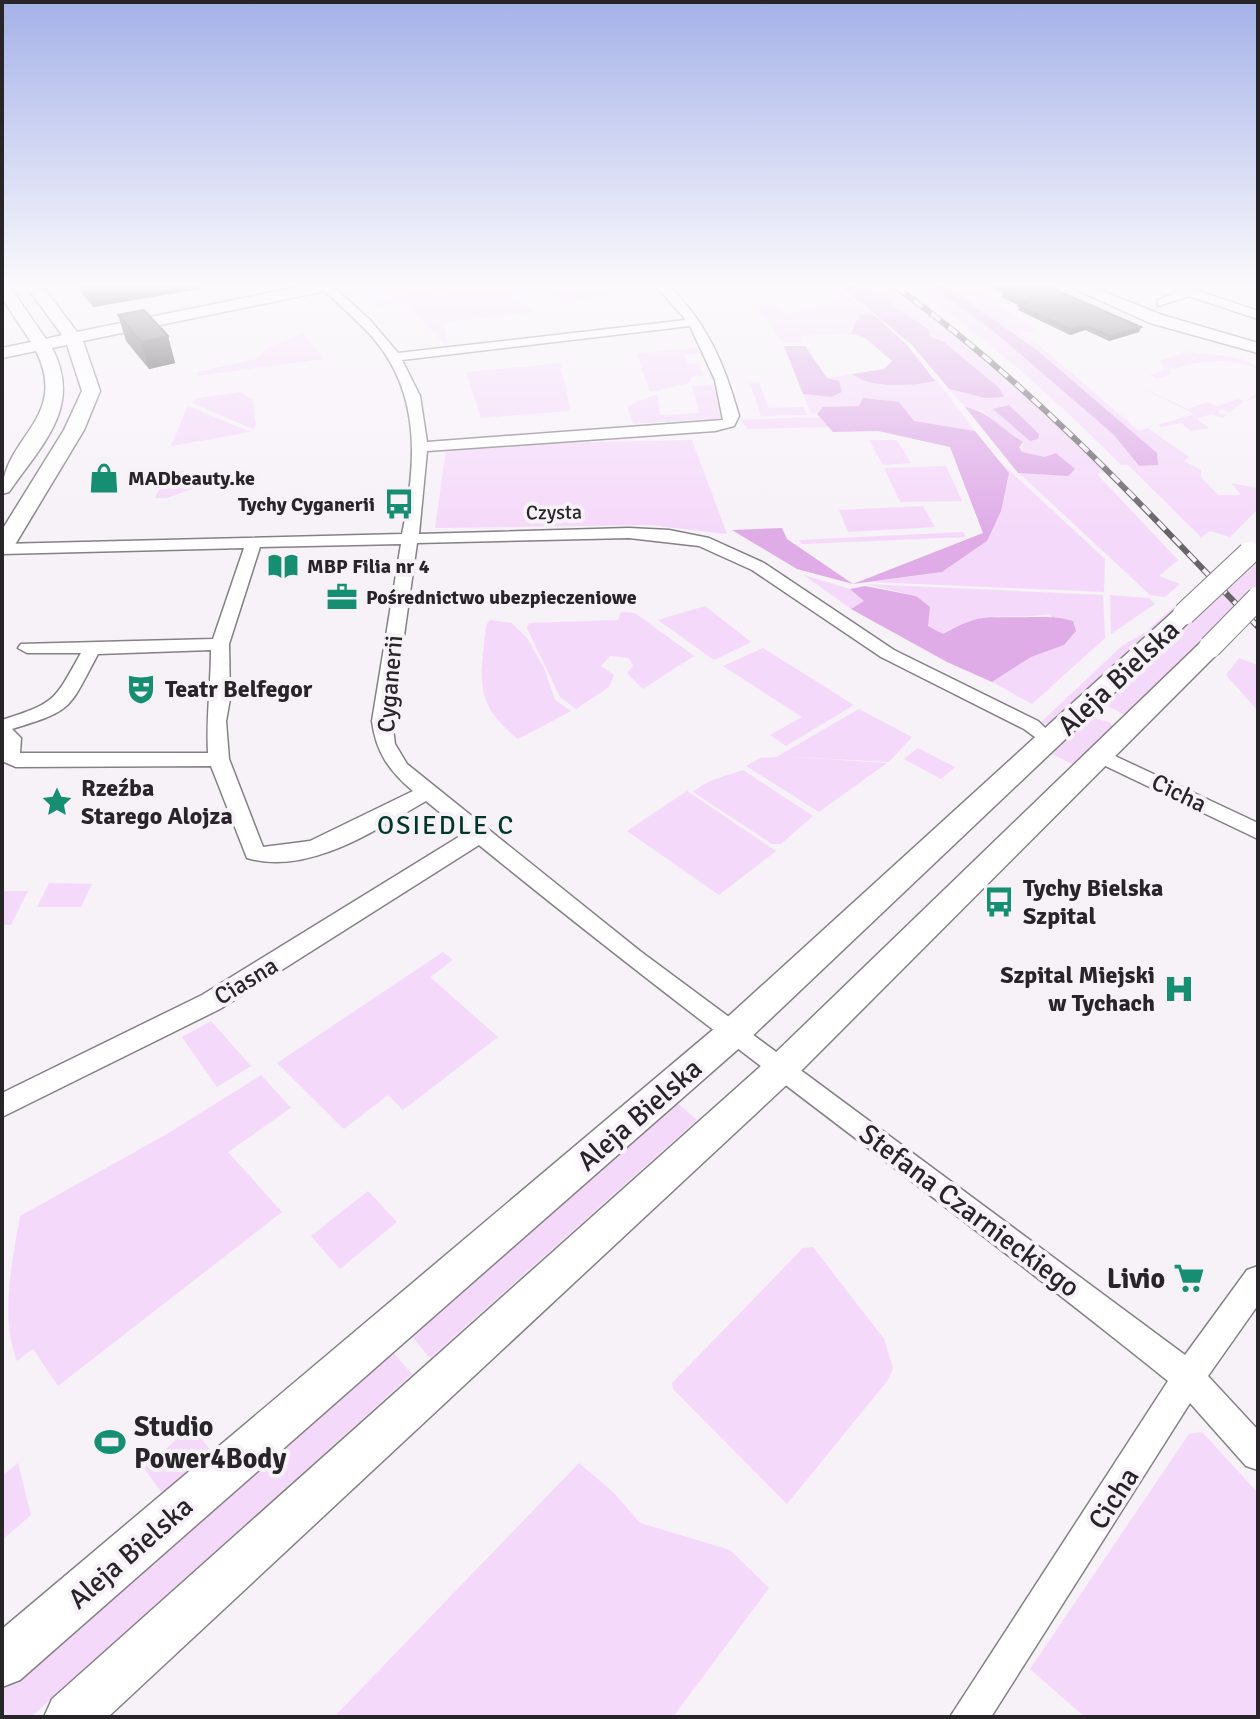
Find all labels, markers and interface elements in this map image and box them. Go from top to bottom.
shop icon: MADbeauty.ke [87,461,121,495]
place label: MADbeauty.ke [128,466,255,491]
bus stop icon: Tychy Cyganerii [382,487,416,521]
place label: Tychy Cyganerii [238,492,375,517]
street label: Czysta [526,500,582,525]
library icon: MBP Filia nr 4 [266,549,300,583]
place label: MBP Filia nr 4 [307,554,430,579]
office icon: Pośrednictwo ubezpieczeniowe [325,580,359,614]
place label: Pośrednictwo ubezpieczeniowe [366,585,637,610]
street label: Aleja Bielska [1051,613,1187,743]
street label: Cyganerii [371,634,409,734]
theatre icon: Teatr Belfegor [124,672,158,706]
place label: Teatr Belfegor [165,674,313,704]
street label: Cicha [1147,767,1211,819]
place label: Rzeźba Starego Alojza [81,773,233,831]
place icon: Rzeźba Starego Alojza [40,785,74,819]
district label: OSIEDLE C [377,810,515,842]
place label: Tychy Bielska Szpital [1023,873,1163,931]
bus stop icon: Tychy Bielska Szpital [982,885,1016,919]
street label: Ciasna [209,950,283,1012]
place label: Szpital Miejski w Tychach [1000,960,1155,1018]
hospital icon: Szpital Miejski w Tychach [1162,972,1196,1006]
street label: Aleja Bielska [570,1051,709,1178]
street label: Stefana Czarnieckiego [853,1117,1086,1305]
supermarket icon: Livio [1172,1261,1206,1295]
place label: Livio [1107,1262,1165,1296]
place label: Studio Power4Body [134,1410,286,1476]
sports icon: Studio Power4Body [93,1425,127,1459]
street label: Cicha [1081,1461,1146,1536]
street label: Aleja Bielska [61,1489,200,1616]

